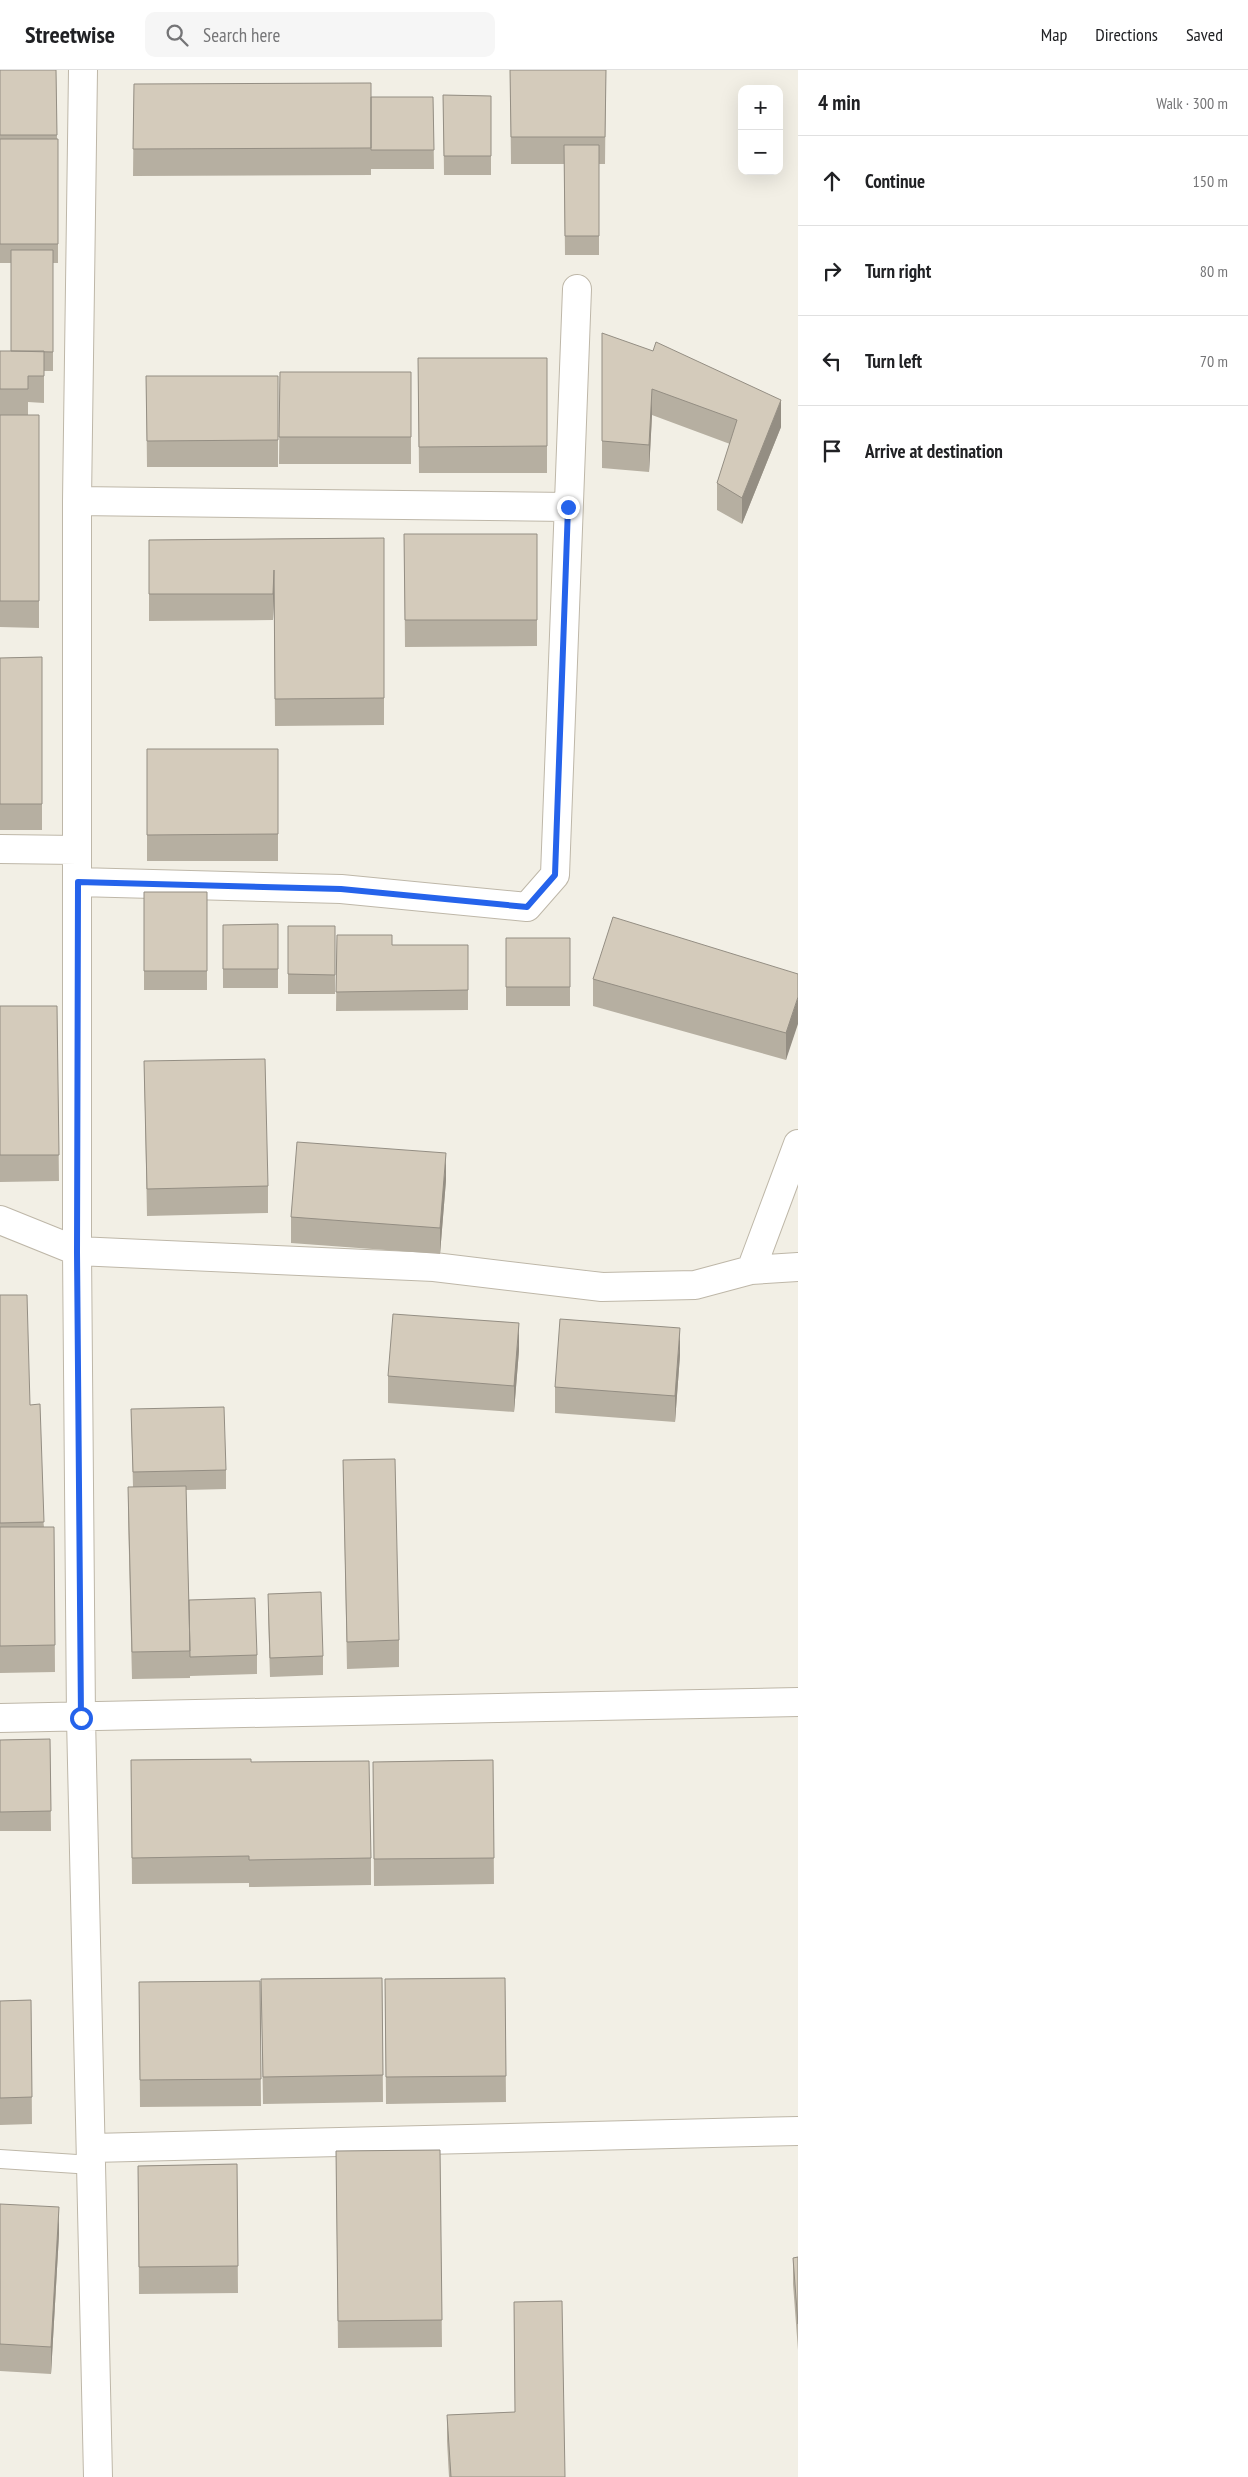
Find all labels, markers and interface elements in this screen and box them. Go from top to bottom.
search box [145,12,495,57]
text: Streetwise [25,19,115,50]
icon: search [163,21,191,49]
text: Search here [203,23,280,47]
text: Map [1041,23,1067,46]
text: Directions [1095,23,1158,46]
text: Saved [1186,23,1223,46]
map controls [738,85,783,175]
button: + [738,85,783,130]
text: 4 min [818,89,860,116]
text: Walk · 300 m [1156,93,1228,113]
button: − [738,130,783,175]
icon: ahead [818,167,846,195]
text: Continue [865,169,925,193]
text: 150 m [1193,171,1228,191]
icon: right [818,257,846,285]
text: Turn right [865,259,931,283]
text: 80 m [1200,261,1228,281]
icon: left [818,347,846,375]
text: Turn left [865,349,922,373]
text: 70 m [1200,351,1228,371]
icon: arrive [818,437,846,465]
text: Arrive at destination [865,439,1003,463]
route end [557,496,580,519]
route start [70,1707,93,1730]

